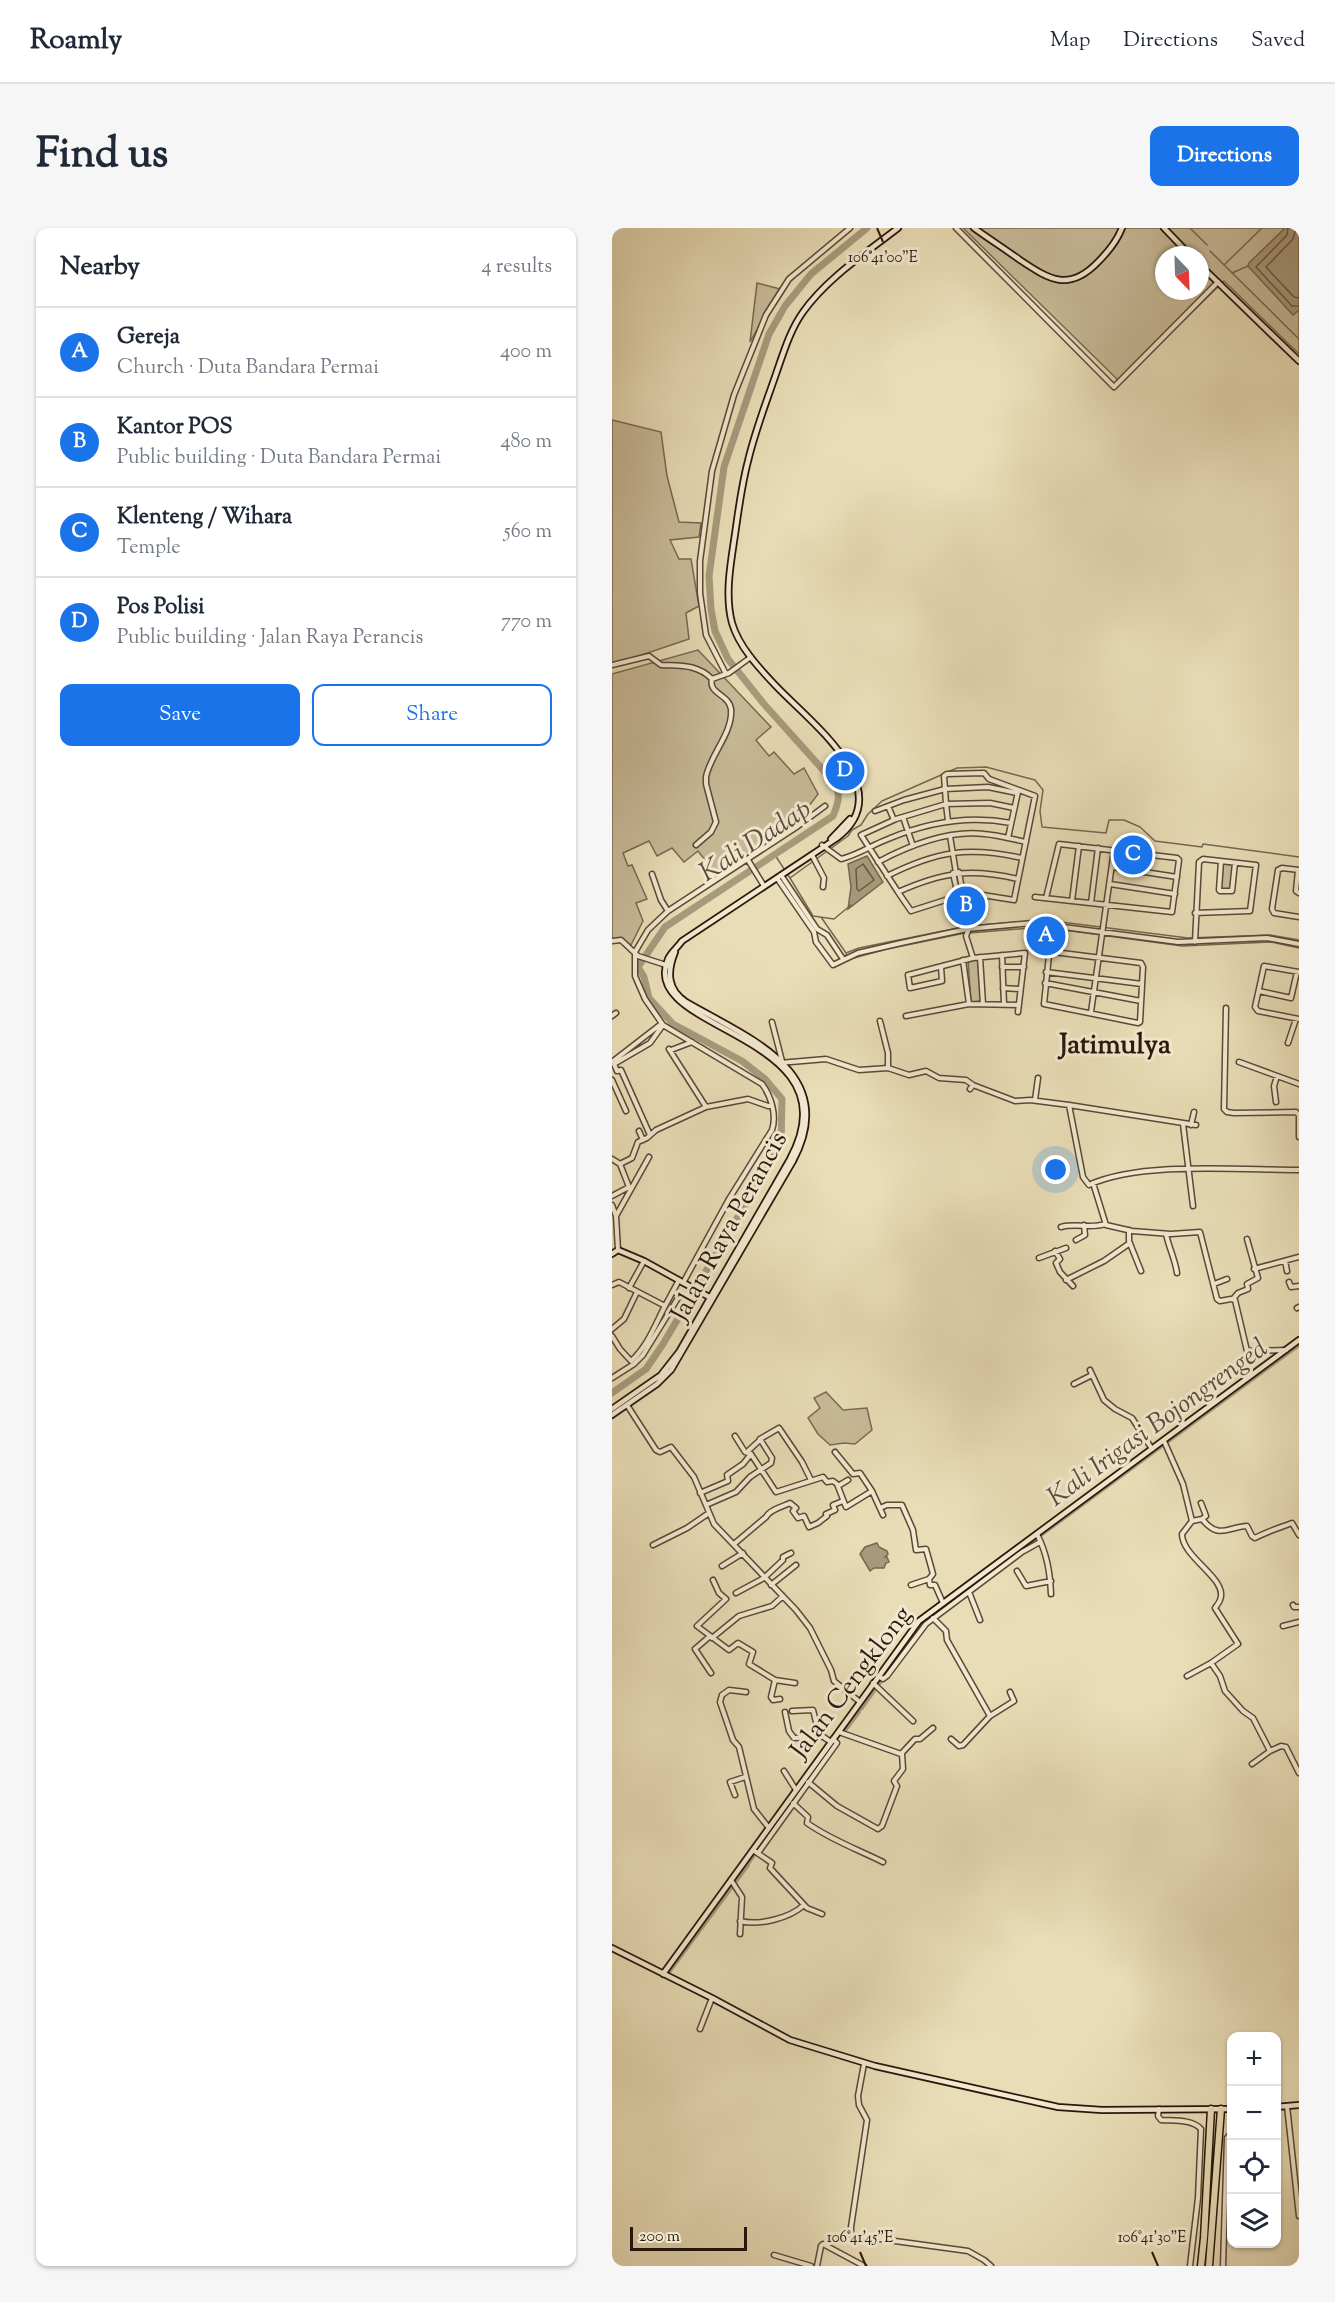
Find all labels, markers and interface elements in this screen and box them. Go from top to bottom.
text: Roamly [30,21,122,61]
text: Map [1050,26,1090,56]
text: Directions [1123,26,1218,56]
text: Saved [1251,26,1305,56]
text: Find us [36,126,168,186]
button: Directions [1150,126,1299,186]
north arrow [1155,246,1209,300]
text: 106°41'00"E [848,248,918,269]
text: Nearby [60,249,140,286]
text: 4 results [481,253,552,282]
text: Gereja [117,322,180,354]
text: A [71,338,88,367]
text: 400 m [500,338,552,367]
text: Church · Duta Bandara Permai [117,354,379,383]
text: Kantor POS [117,412,233,444]
text: B [73,428,86,457]
text: 480 m [501,428,552,457]
text: Public building · Duta Bandara Permai [117,444,441,473]
text: Klenteng / Wihara [117,502,292,534]
text: C [71,518,88,547]
text: 560 m [504,518,552,547]
text: Temple [117,534,181,563]
text: Pos Polisi [117,592,205,624]
text: D [72,608,87,637]
text: 770 m [501,608,552,637]
text: Public building · Jalan Raya Perancis [117,624,423,653]
button: Save [60,684,300,746]
button: Share [312,684,552,746]
pin: D [826,748,864,794]
water label: Kali Dadap [692,791,820,893]
pin: C [1114,832,1152,878]
pin: B [946,884,986,928]
pin: A [1026,914,1066,958]
district label: Jatimulya [1057,1026,1171,1066]
street label: Jalan Raya Perancis [661,1125,798,1331]
your location [1041,1155,1070,1184]
water label: Kali Irigasi Bojongrenged [1040,1330,1277,1517]
street label: Jalan Cengklong [781,1599,922,1769]
map controls [1227,2032,1281,2248]
button: + [1227,2032,1281,2086]
button: − [1227,2086,1281,2140]
button: locate [1227,2140,1281,2194]
button: layers [1227,2194,1281,2248]
scale bar [630,2224,747,2252]
text: 200 m [639,2226,680,2249]
text: 106°41'45"E [827,2228,893,2249]
text: 106°41'30"E [1118,2228,1186,2249]

